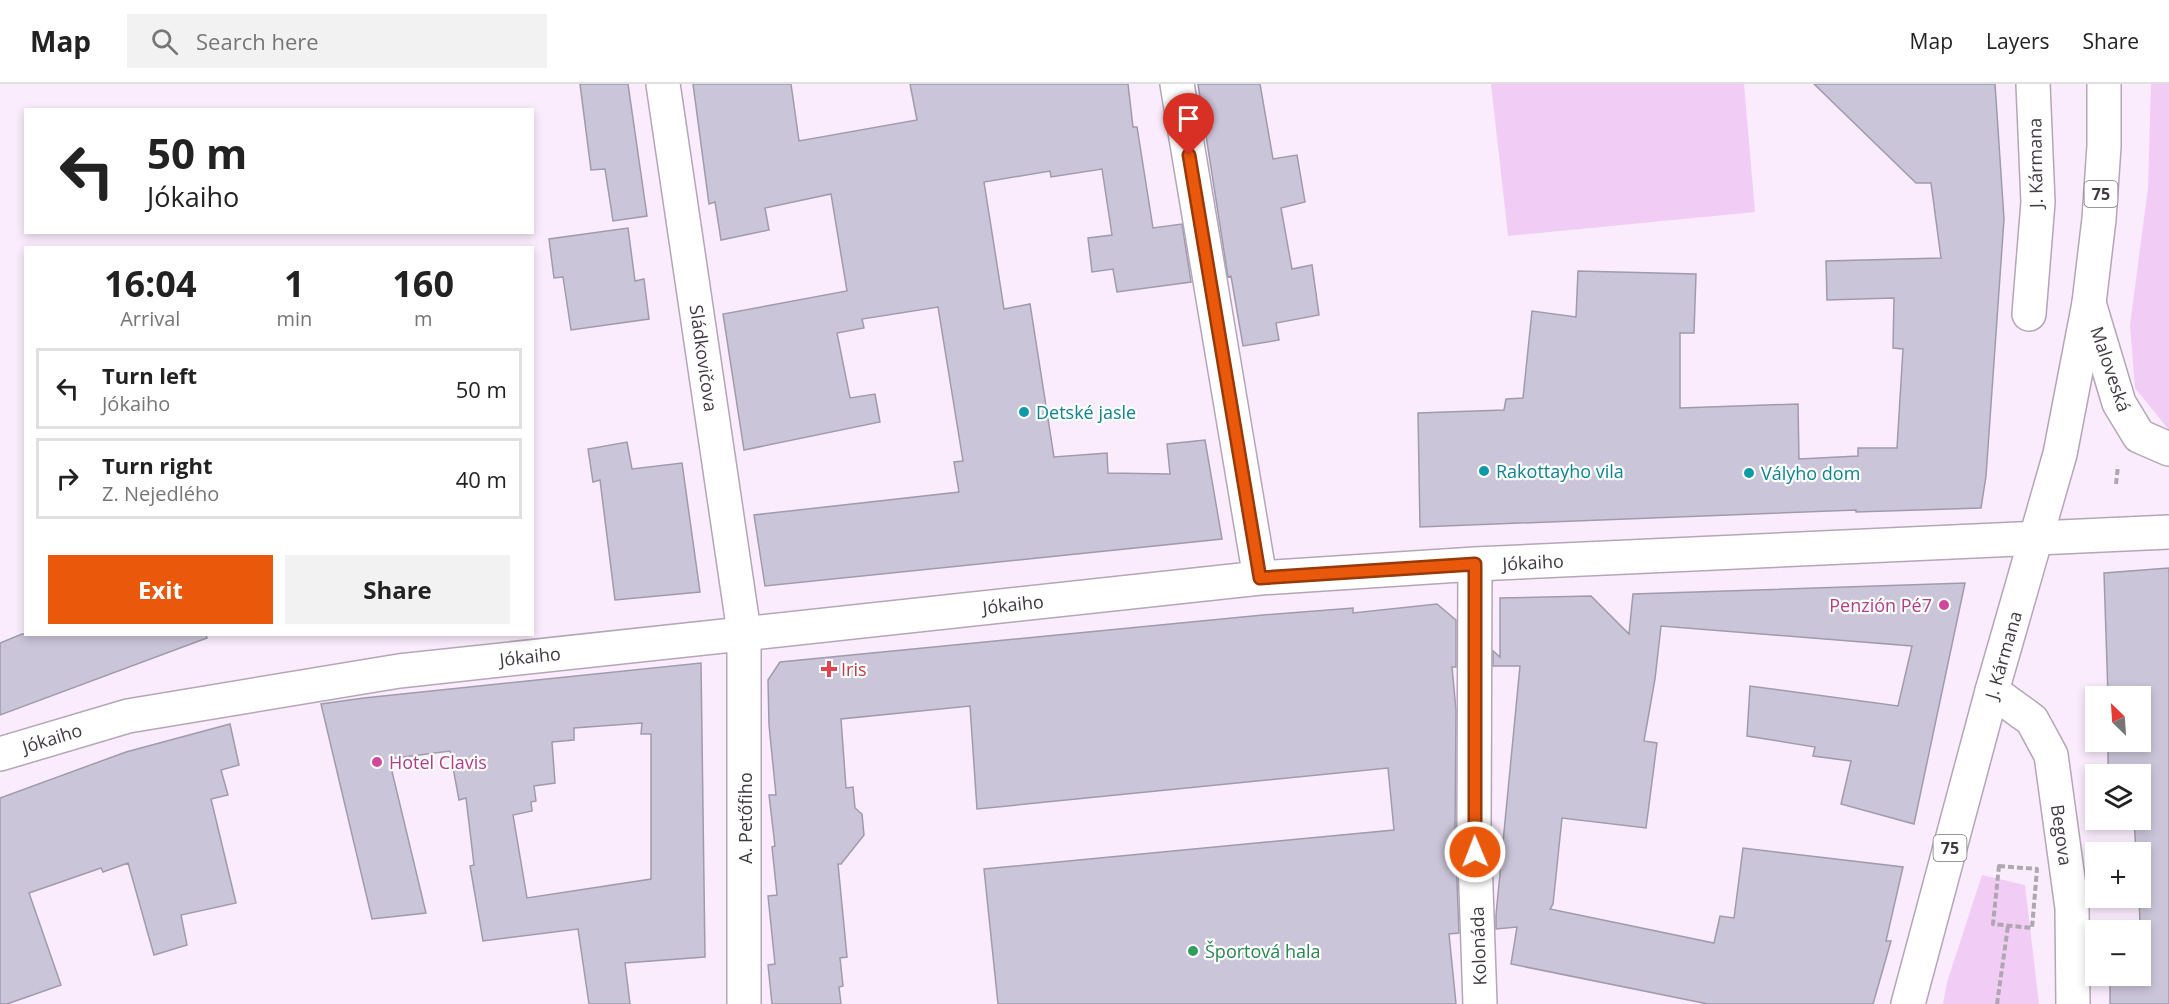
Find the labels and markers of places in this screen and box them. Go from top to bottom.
pin [1163,93,1214,155]
place label: Detské jasle [1036,400,1136,424]
marker: Detské jasle [1017,405,1031,419]
place label: Rakottayho vila [1496,459,1624,483]
place label: Vályho dom [1761,461,1860,485]
marker: Rakottayho vila [1477,464,1491,478]
marker: Vályho dom [1742,466,1756,480]
place label: Penzión Pé7 [1829,593,1932,617]
marker: Penzión Pé7 [1937,598,1951,612]
place label: Iris [841,657,867,681]
marker: Iris [822,662,836,676]
place label: Hotel Clavis [389,750,487,774]
marker: Hotel Clavis [370,755,384,769]
place label: Športová hala [1205,939,1321,963]
marker: Športová hala [1186,944,1200,958]

